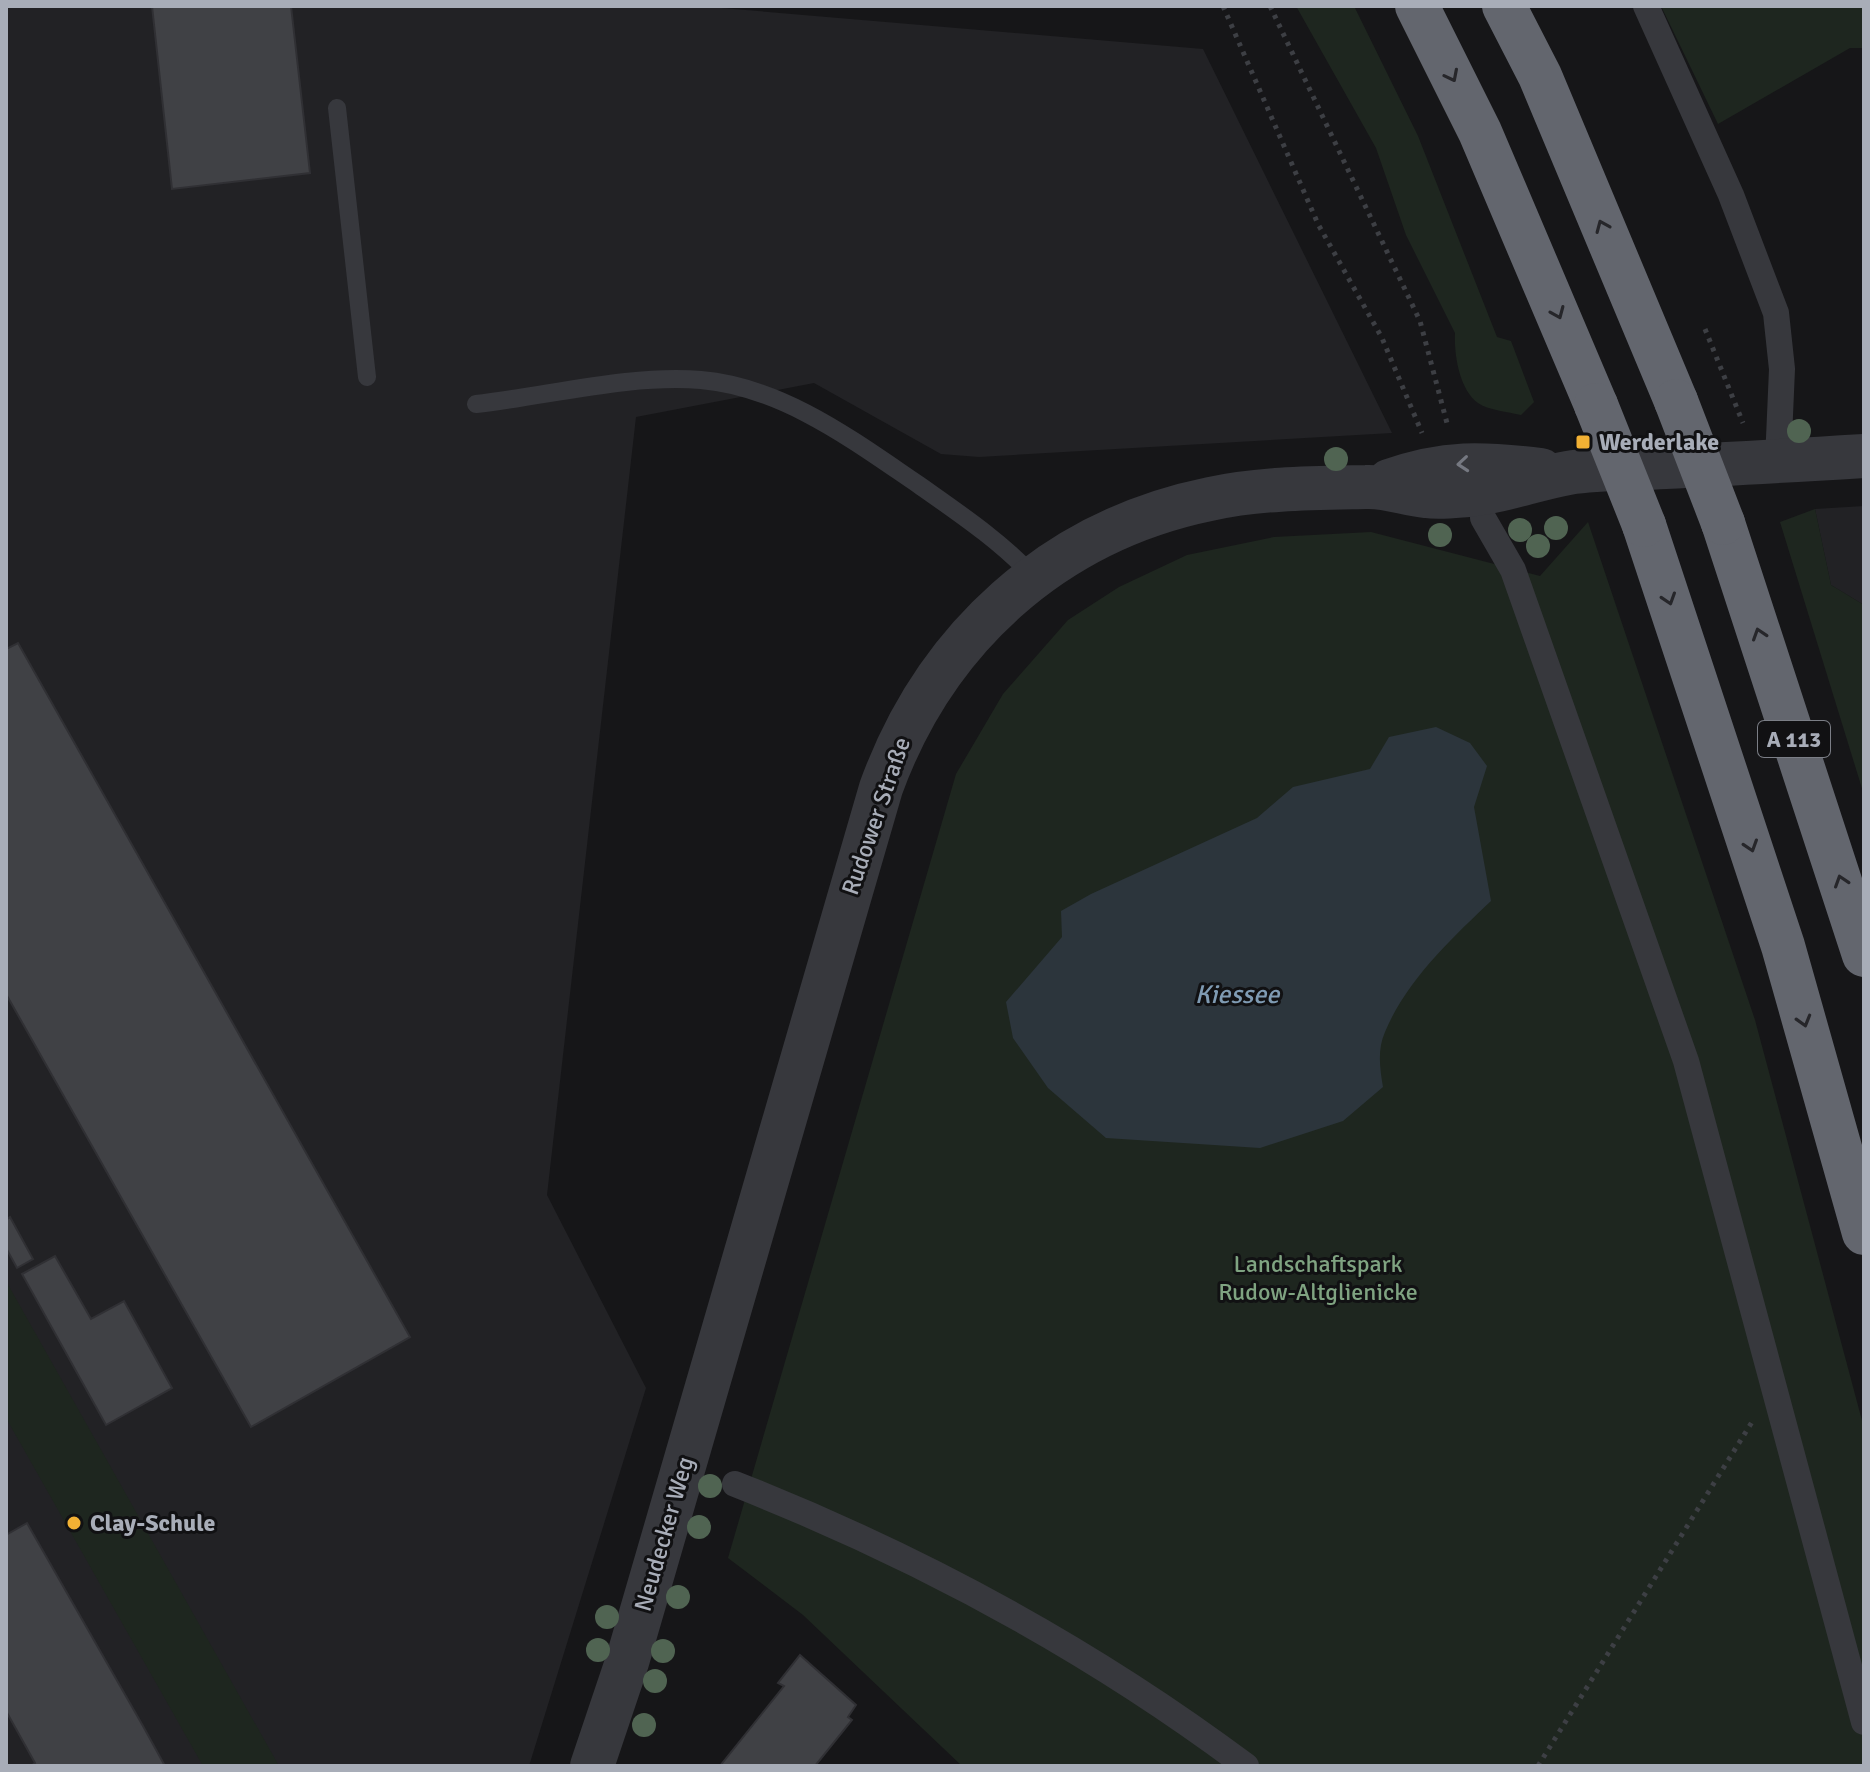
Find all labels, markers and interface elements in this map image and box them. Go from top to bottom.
one-way arrow [1443,67,1458,82]
one-way arrow [1596,220,1612,234]
one-way arrow [1548,305,1564,320]
place label: Werderlake [1599,427,1719,457]
marker: Werderlake [1574,433,1592,451]
one-way arrow [1456,455,1469,472]
one-way arrow [1660,592,1676,606]
one-way arrow [1753,628,1769,642]
road number: A 113 [1758,721,1830,757]
street label: Rudower Straße [835,733,917,899]
one-way arrow [1741,838,1757,852]
one-way arrow [1834,874,1850,888]
water label: Kiessee [1195,979,1281,1011]
one-way arrow [1795,1013,1811,1027]
park label: Landschaftspark Rudow-Altglienicke [1218,1249,1418,1307]
street label: Neudecker Weg [628,1453,700,1615]
place label: Clay-Schule [90,1508,215,1538]
marker: Clay-Schule [65,1514,83,1532]

